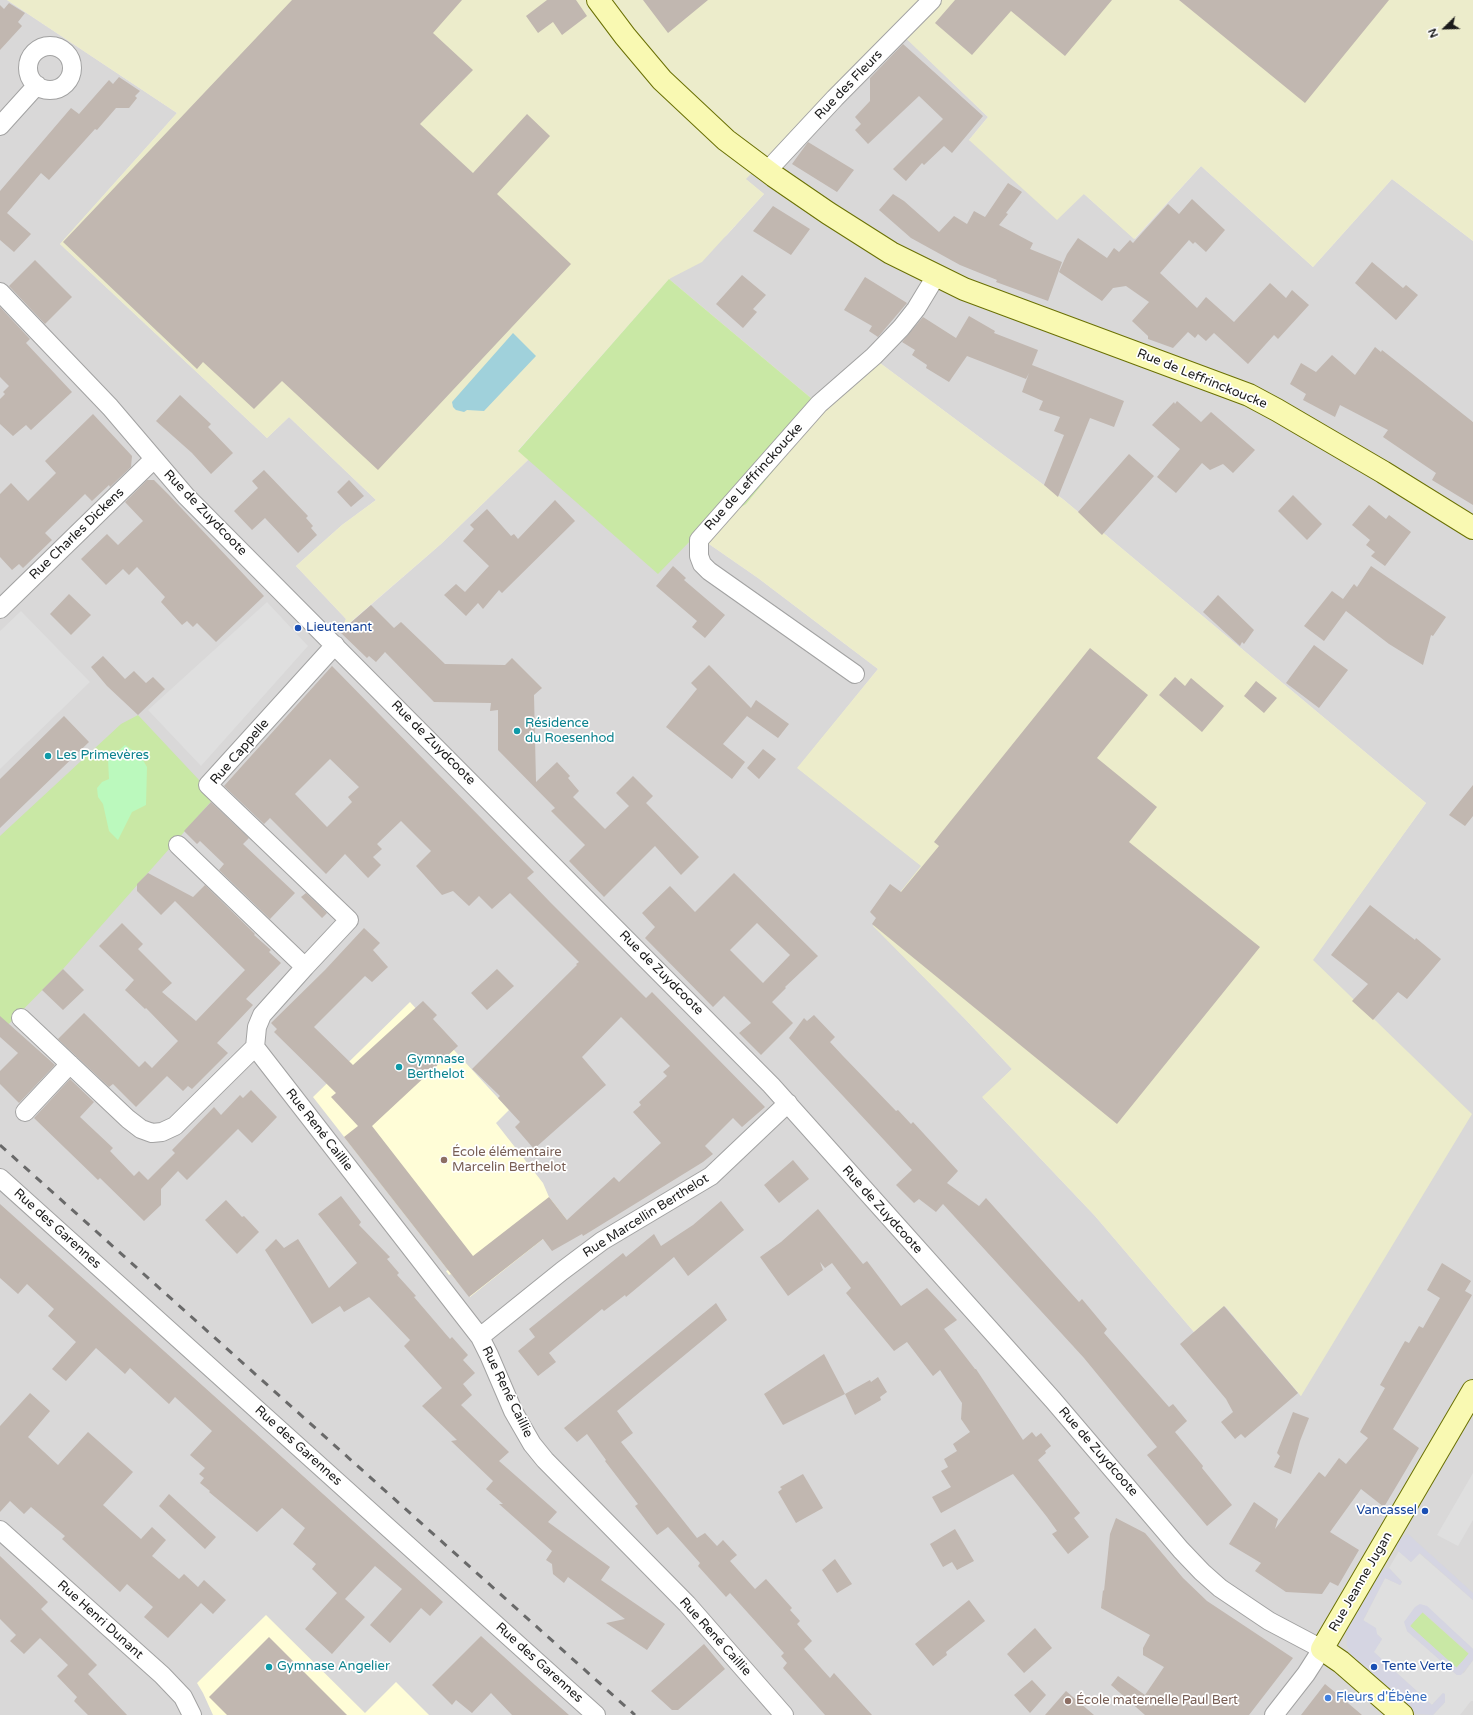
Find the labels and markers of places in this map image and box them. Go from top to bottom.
place label: Lieutenant [306,620,372,636]
marker: Lieutenant [293,623,303,633]
place label: Résidence du Roesenhod [525,716,615,747]
marker: Résidence du Roesenhod [512,726,522,736]
place label: Les Primevères [56,748,149,764]
marker: Les Primevères [43,751,53,761]
place label: Gymnase Berthelot [407,1052,465,1083]
marker: Gymnase Berthelot [394,1062,404,1072]
place label: École élémentaire Marcelin Berthelot [452,1145,566,1176]
marker: École élémentaire Marcelin Berthelot [439,1155,449,1165]
place label: Vancassel [1356,1503,1417,1519]
marker: Vancassel [1420,1506,1430,1516]
place label: Gymnase Angelier [277,1659,390,1675]
place label: Tente Verte [1382,1659,1453,1675]
marker: Gymnase Angelier [264,1662,274,1672]
marker: Tente Verte [1369,1662,1379,1672]
place label: Fleurs d'Ébène [1336,1690,1427,1706]
place label: École maternelle Paul Bert [1076,1693,1238,1709]
marker: Fleurs d'Ébène [1323,1693,1333,1703]
marker: École maternelle Paul Bert [1063,1696,1073,1706]

